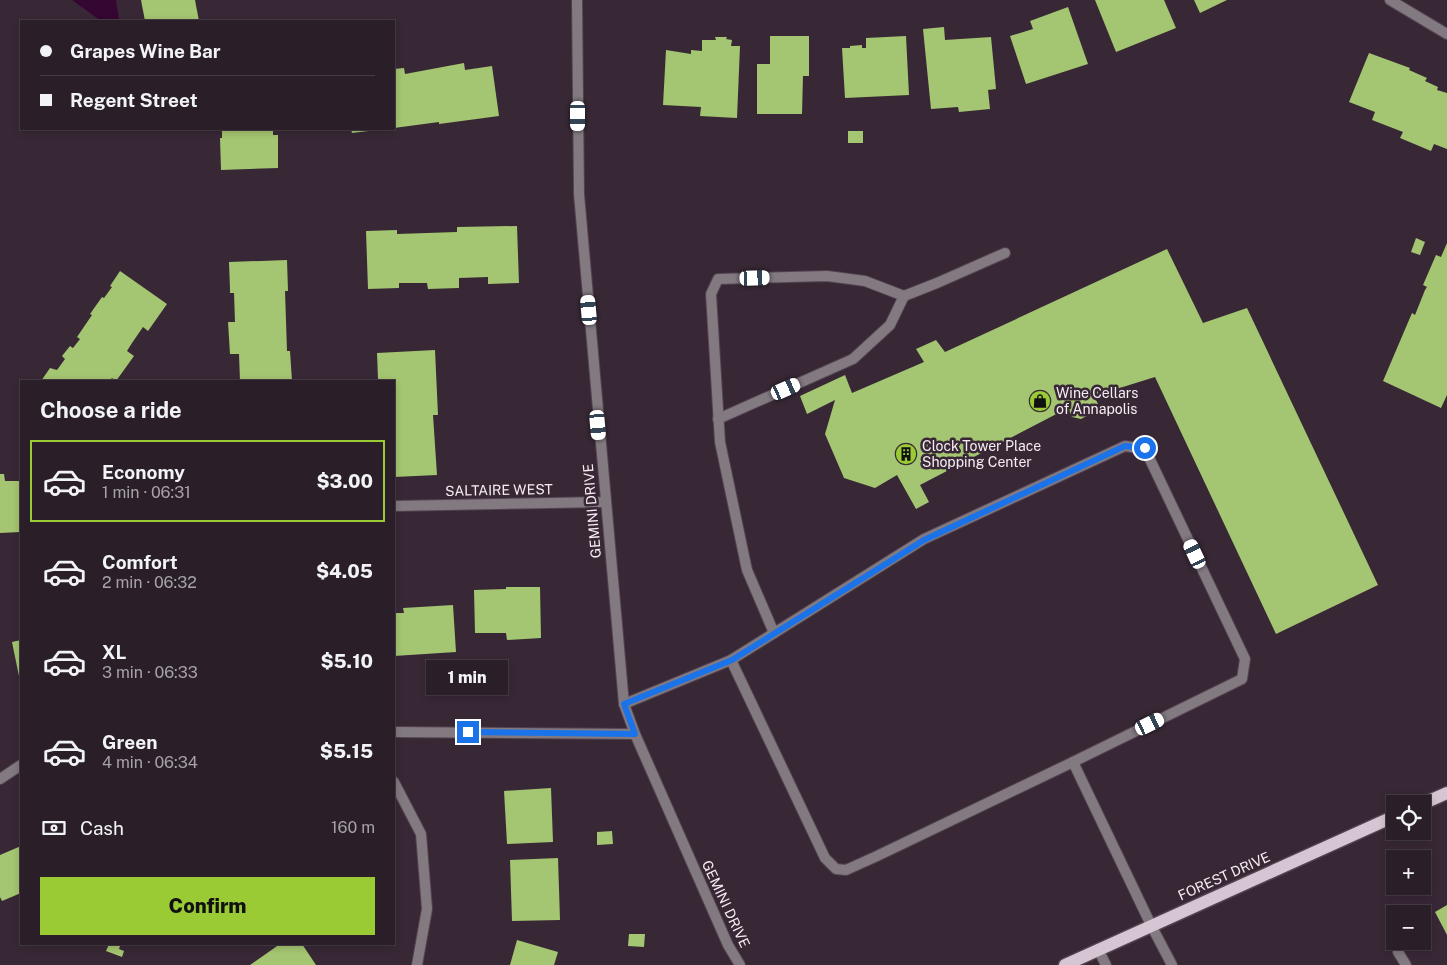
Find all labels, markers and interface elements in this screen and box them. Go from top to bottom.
text: Grapes Wine Bar [70,40,221,62]
text: Regent Street [70,89,198,111]
car [570,101,585,131]
car [739,270,770,286]
car [580,294,597,326]
car [769,376,802,402]
place label: Wine Cellars of Annapolis [1056,385,1138,417]
shop icon: Wine Cellars of Annapolis [1028,389,1052,413]
text: Choose a ride [40,397,182,423]
car [589,409,606,441]
route start [1134,437,1156,459]
place label: Clock Tower Place Shopping Center [922,438,1041,470]
building icon: Clock Tower Place Shopping Center [894,442,918,466]
icon: car [42,459,87,504]
text: Economy [102,461,185,483]
street label: GEMINI DRIVE [580,463,604,559]
text: $3.00 [316,470,373,492]
street label: SALTAIRE WEST [445,481,553,499]
text: 1 min · 06:31 [102,483,191,502]
car [1181,537,1208,571]
icon: car [42,549,87,594]
text: Comfort [102,551,178,573]
text: $4.05 [316,560,373,582]
text: 2 min · 06:32 [102,573,197,592]
icon: car [42,639,87,684]
text: XL [102,641,127,663]
text: $5.10 [320,650,373,672]
callout: 1 min [427,660,509,694]
text: 3 min · 06:33 [102,663,198,682]
text: 1 min [447,668,487,687]
car [1133,711,1166,737]
route end [457,721,479,743]
icon: car [42,729,87,774]
text: Green [102,731,157,753]
text: $5.15 [320,740,373,762]
text: 4 min · 06:34 [102,753,198,772]
map controls [1386,795,1431,950]
button: locate [1386,795,1431,840]
icon: cash [40,814,68,842]
text: Cash [80,817,124,839]
text: 160 m [331,818,375,837]
street label: FOREST DRIVE [1176,849,1272,903]
button: + [1386,850,1431,895]
street label: GEMINI DRIVE [699,858,753,950]
button: Confirm [40,877,375,935]
button: − [1386,905,1431,950]

